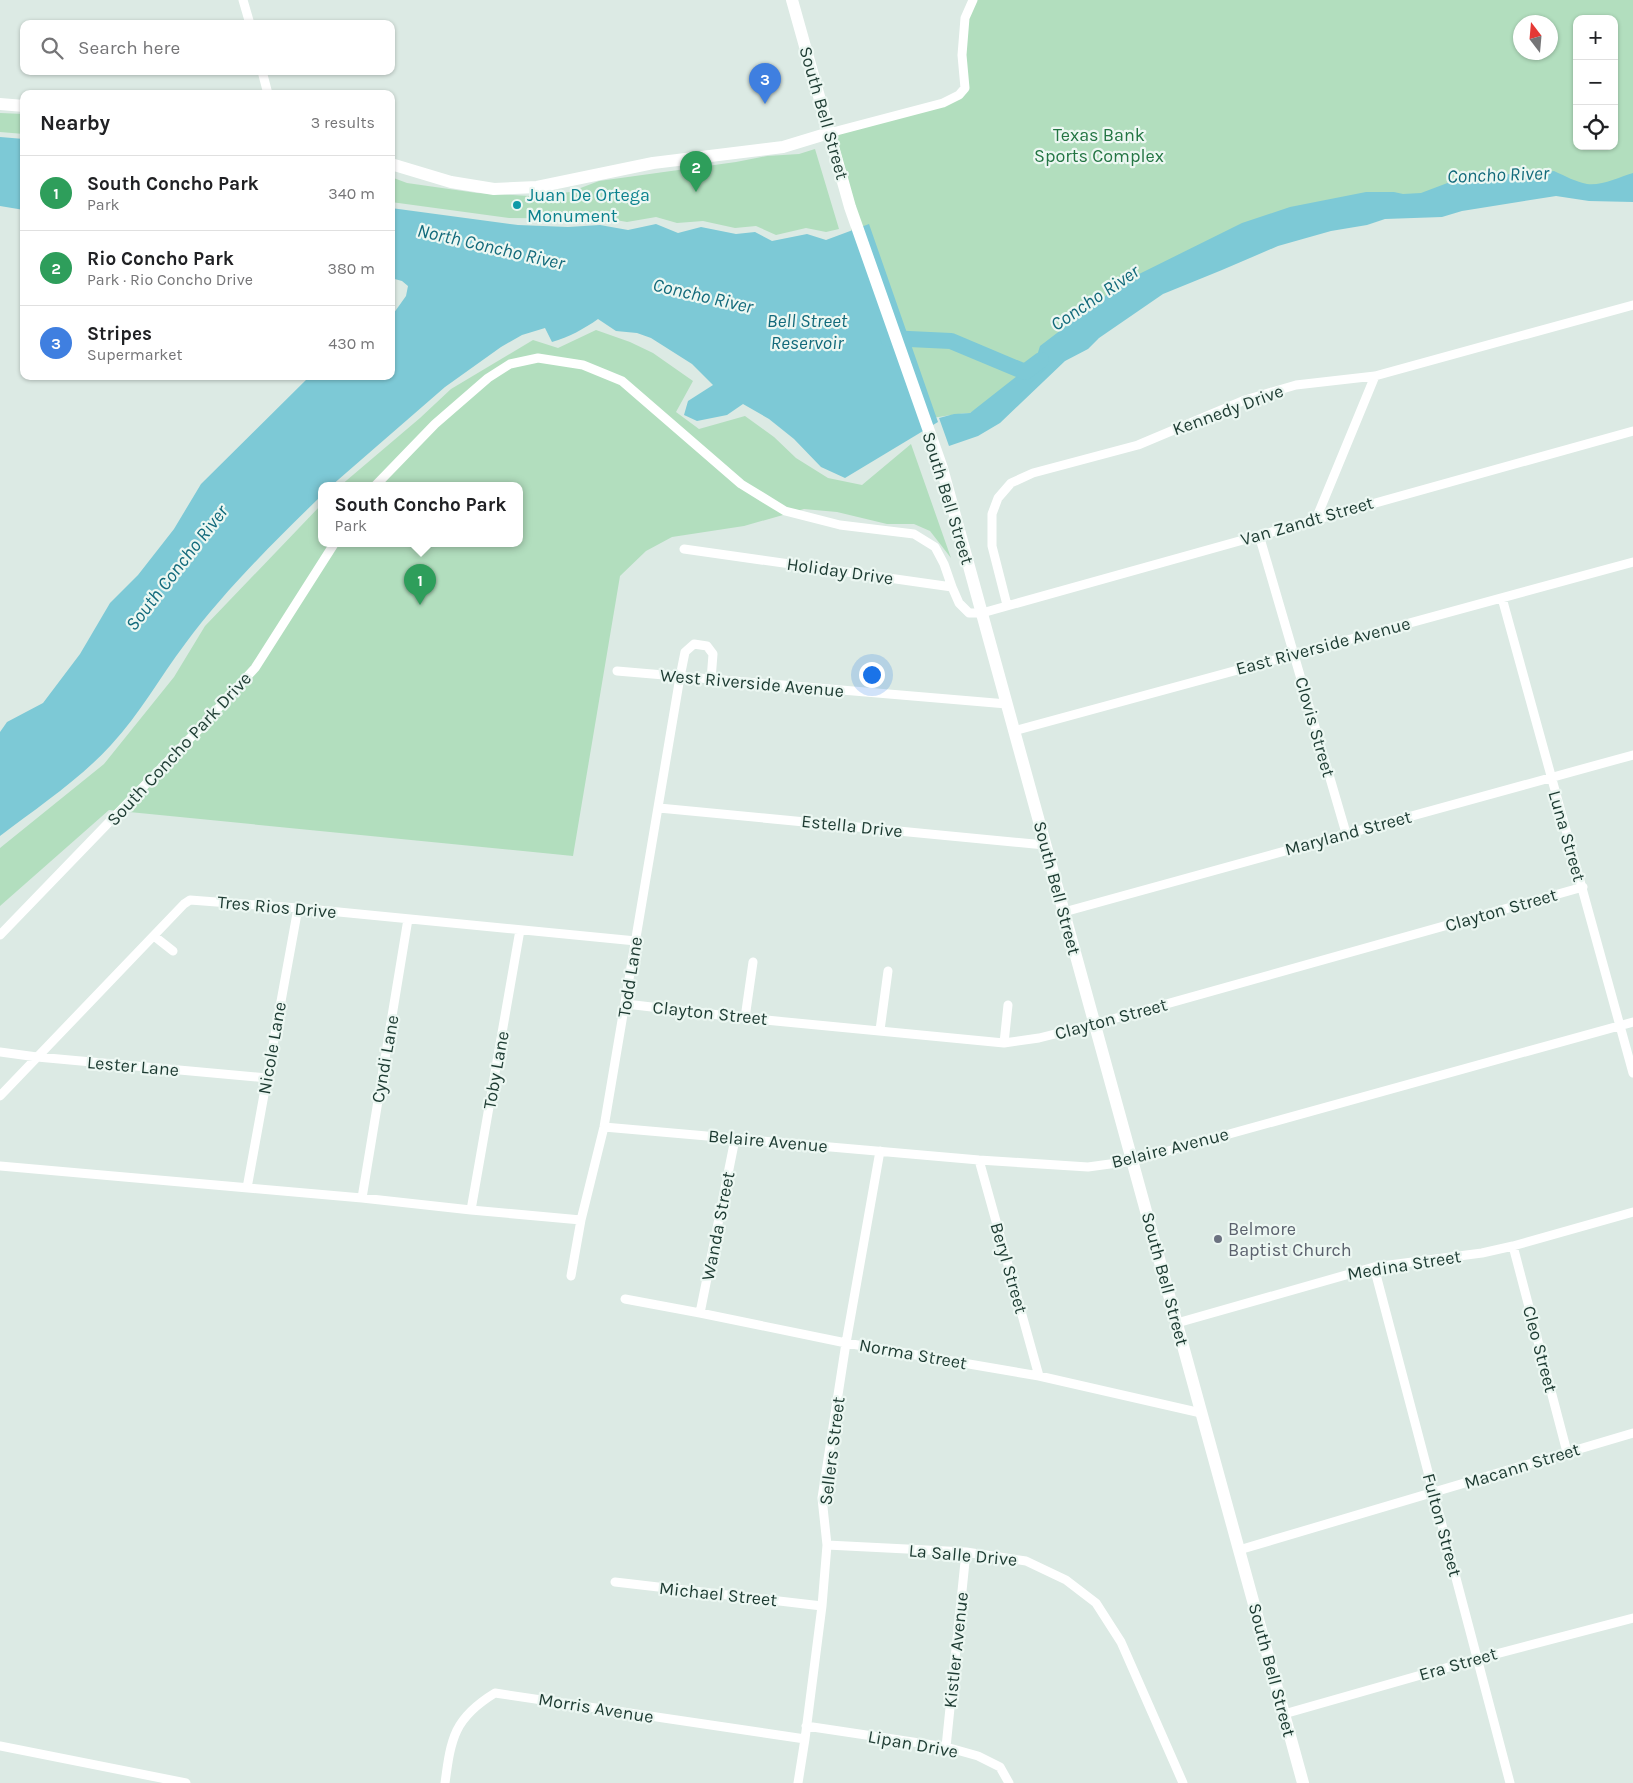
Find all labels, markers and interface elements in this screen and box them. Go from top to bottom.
north arrow [1513,15,1558,60]
map controls [1573,15,1618,150]
button: + [1573,15,1618,60]
search box [20,20,395,75]
icon: search [38,34,66,62]
text: Search here [78,37,180,59]
street label: South Bell Street [794,44,854,182]
button: − [1573,60,1618,105]
pin: 3 [749,63,781,104]
button: locate [1573,105,1618,150]
text: Nearby [40,111,110,135]
text: 3 results [311,113,375,132]
park label: Texas Bank Sports Complex [1034,124,1164,167]
pin: 2 [680,151,712,192]
water label: Concho River [1447,162,1551,188]
text: South Concho Park [87,173,259,195]
text: 1 [53,184,59,203]
text: 340 m [328,184,375,203]
place label: Juan De Ortega Monument [527,184,650,227]
text: Park [87,195,119,214]
marker: Juan De Ortega Monument [511,199,523,211]
water label: North Concho River [415,219,568,275]
text: Rio Concho Park [87,248,234,270]
text: 2 [51,259,61,278]
text: 380 m [327,259,375,278]
water label: Concho River [1046,259,1145,336]
text: Park · Rio Concho Drive [87,270,253,289]
water label: Concho River [651,274,757,319]
water label: Bell Street Reservoir [767,310,848,354]
text: Stripes [87,323,152,345]
text: 3 [51,334,61,353]
text: 430 m [328,334,375,353]
text: Supermarket [87,345,183,364]
street label: Kennedy Drive [1169,380,1287,440]
street label: South Bell Street [917,429,979,567]
popup [318,482,523,547]
street label: Van Zandt Street [1238,491,1376,550]
text: South Concho Park [335,494,506,516]
water label: South Concho River [121,500,234,635]
text: Park [335,516,367,535]
street label: Holiday Drive [785,553,895,589]
pin: 1 [404,564,436,605]
street label: East Riverside Avenue [1233,612,1413,680]
your location [859,662,885,688]
street label: West Riverside Avenue [659,664,845,702]
street label: South Concho Park Drive [102,667,256,831]
street label: Clovis Street [1290,674,1340,780]
street label: Luna Street [1544,788,1591,884]
street label: Maryland Street [1282,805,1414,860]
street label: Estella Drive [800,810,904,842]
street label: South Bell Street [1029,819,1086,958]
street label: Clayton Street [1442,883,1560,936]
street label: Tres Rios Drive [217,891,337,923]
street label: Todd Lane [613,935,647,1019]
street label: Clayton Street [1052,993,1170,1045]
street label: Clayton Street [651,996,769,1030]
street label: Nicole Lane [253,1000,291,1096]
street label: Cyndi Lane [366,1013,404,1105]
street label: Toby Lane [478,1029,514,1111]
street label: Lester Lane [86,1051,180,1081]
street label: Belaire Avenue [1109,1123,1231,1173]
street label: Belaire Avenue [707,1125,829,1157]
street label: Wanda Street [697,1169,739,1282]
street label: South Bell Street [1137,1210,1194,1349]
place label: Belmore Baptist Church [1228,1218,1352,1261]
street label: Beryl Street [985,1220,1033,1316]
marker: Belmore Baptist Church [1212,1233,1224,1245]
street label: Medina Street [1345,1245,1463,1285]
street label: Cleo Street [1518,1303,1562,1395]
street label: Norma Street [857,1334,969,1374]
street label: Sellers Street [814,1395,850,1506]
street label: Macann Street [1462,1438,1583,1494]
street label: Fulton Street [1418,1471,1466,1579]
street label: La Salle Drive [908,1539,1018,1571]
street label: Michael Street [658,1577,778,1611]
street label: Kistler Avenue [939,1591,973,1709]
street label: South Bell Street [1244,1601,1301,1740]
street label: Era Street [1416,1642,1500,1686]
street label: Morris Avenue [537,1688,655,1728]
street label: Lipan Drive [866,1725,960,1763]

